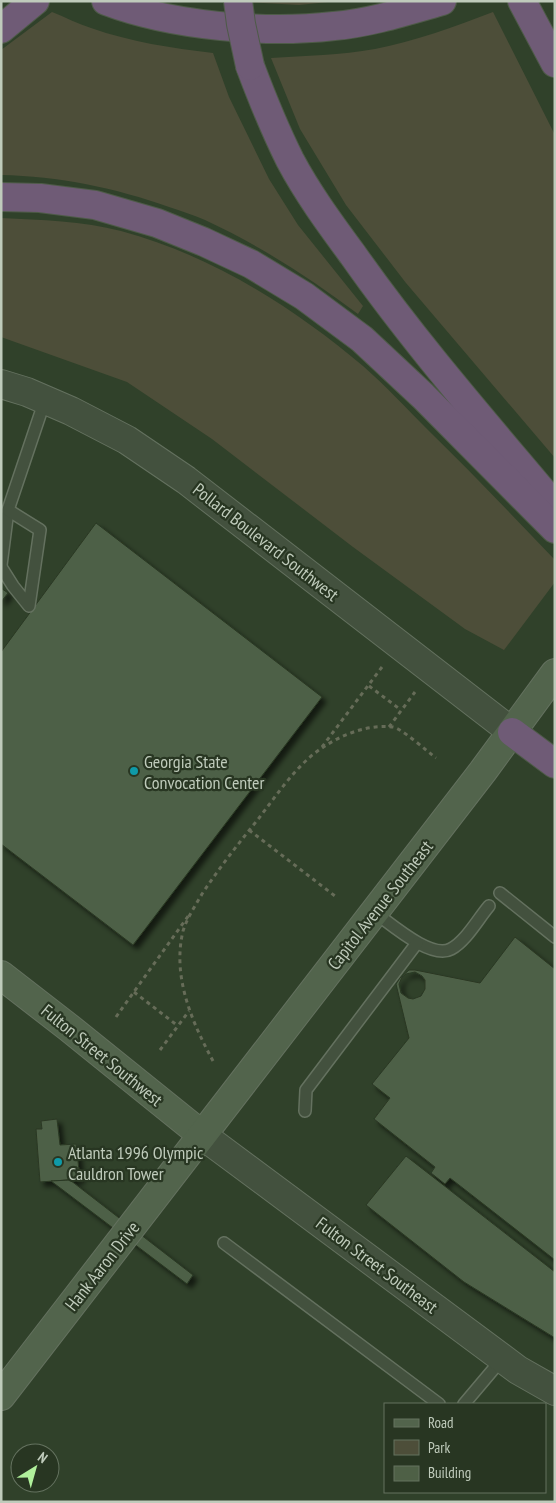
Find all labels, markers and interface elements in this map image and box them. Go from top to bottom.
street label: Pollard Boulevard Southwest [189,478,344,606]
place label: Georgia State Convocation Center [144,750,264,794]
marker: Georgia State Convocation Center [128,765,140,777]
street label: Capitol Avenue Southeast [322,836,438,974]
street label: Fulton Street Southwest [37,999,168,1111]
place label: Atlanta 1996 Olympic Cauldron Tower [68,1141,204,1185]
marker: Atlanta 1996 Olympic Cauldron Tower [52,1156,64,1168]
street label: Fulton Street Southeast [312,1212,443,1318]
street label: Hank Aaron Drive [60,1217,144,1315]
legend [384,1403,546,1493]
text: Road [428,1413,454,1432]
text: Park [428,1438,450,1457]
north arrow [10,1443,60,1493]
text: N [34,1448,51,1467]
text: Building [428,1463,471,1482]

